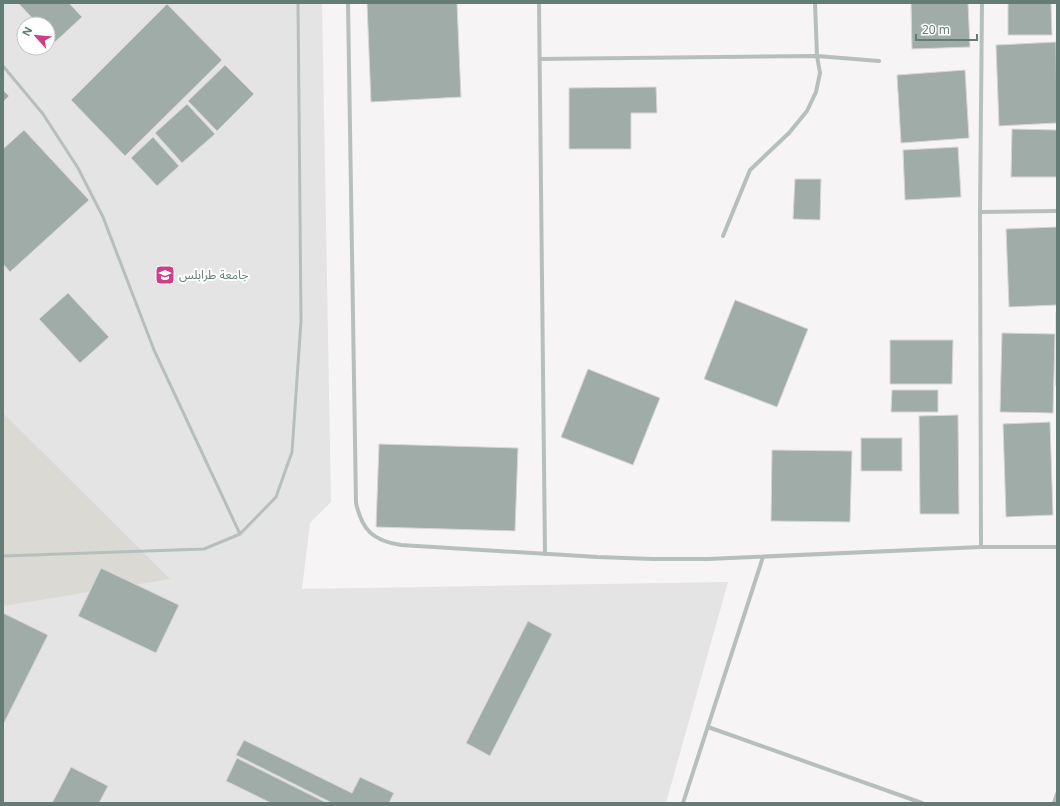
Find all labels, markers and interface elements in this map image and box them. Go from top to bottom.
north arrow [16,16,56,56]
scale bar [916,16,977,42]
text: 20 m [922,21,950,38]
text: N [18,24,35,39]
school or university icon: جامعة طرابلس [154,264,176,286]
place label: جامعة طرابلس [179,266,249,283]

